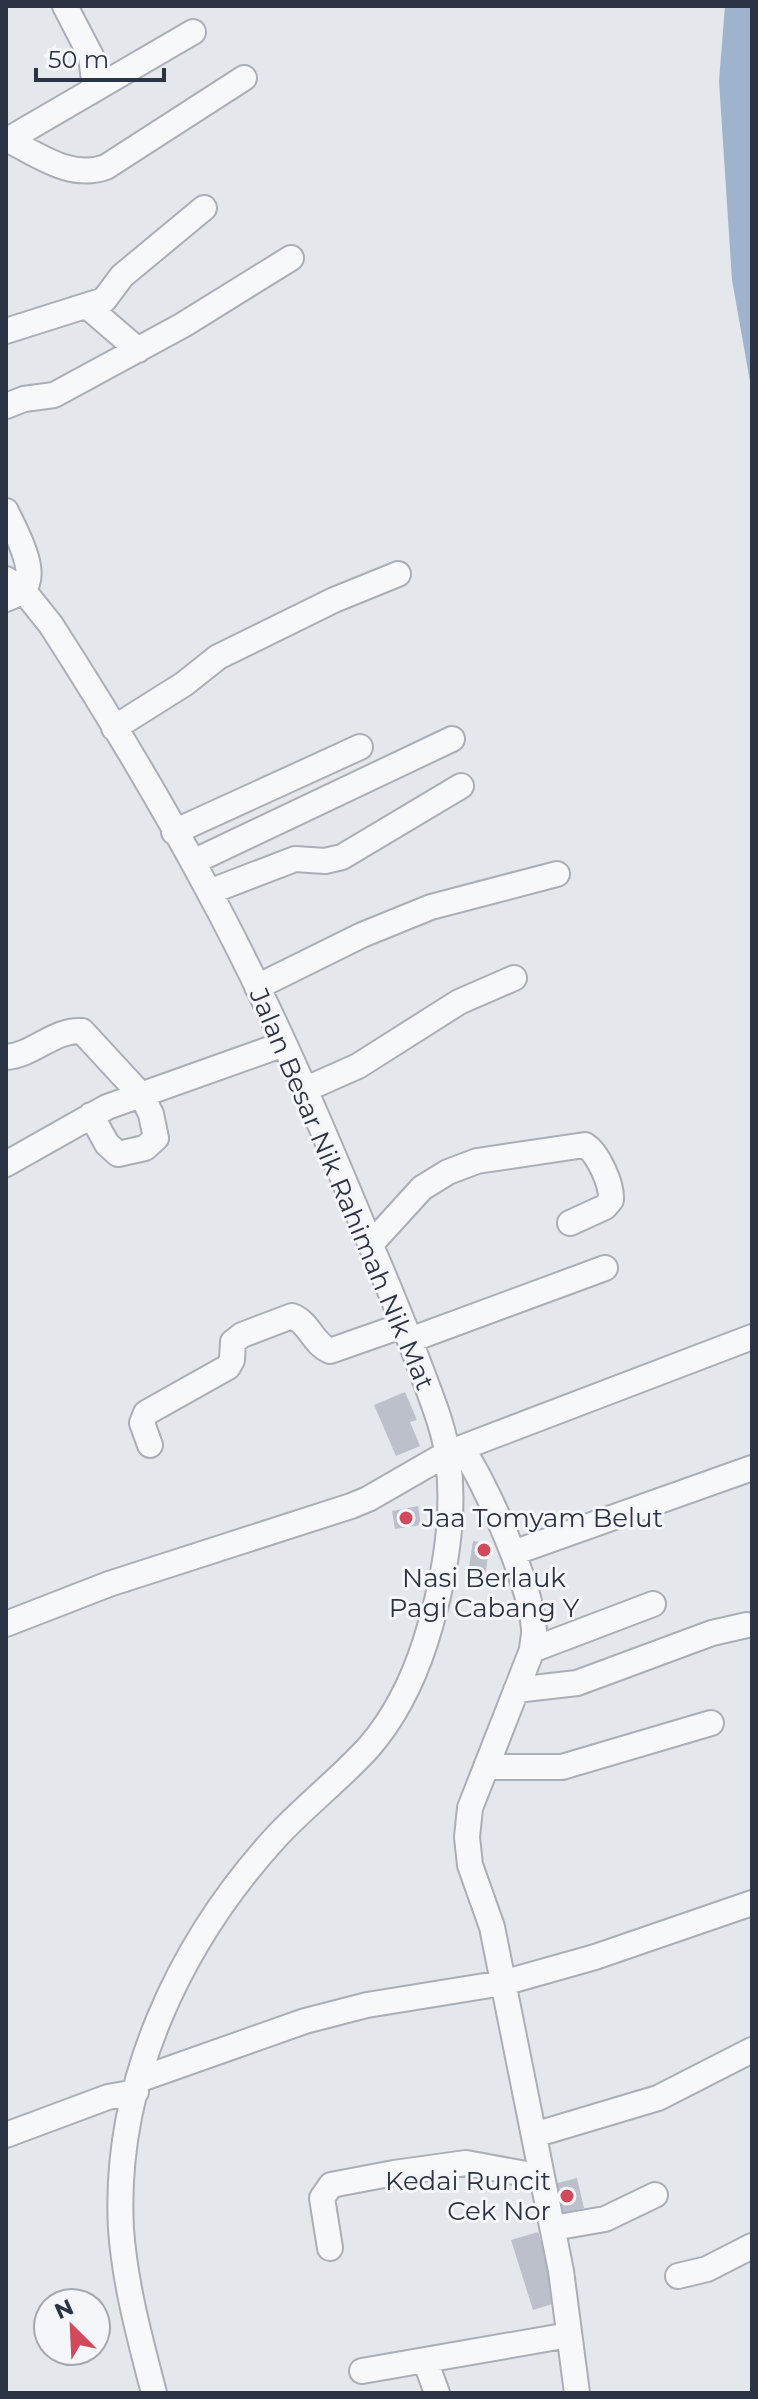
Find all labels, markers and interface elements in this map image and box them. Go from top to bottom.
scale bar [36,32,164,82]
text: 50 m [48,45,109,74]
street label: Jalan Besar Nik Rahimah Nik Mat [242,982,441,1395]
place label: Jaa Tomyam Belut [421,1502,663,1534]
marker: Jaa Tomyam Belut [397,1509,415,1527]
marker: Nasi Berlauk Pagi Cabang Y [475,1541,493,1559]
place label: Nasi Berlauk Pagi Cabang Y [389,1562,580,1624]
place label: Kedai Runcit Cek Nor [385,2165,551,2227]
marker: Kedai Runcit Cek Nor [558,2187,576,2205]
north arrow [32,2287,112,2367]
text: N [50,2293,78,2325]

